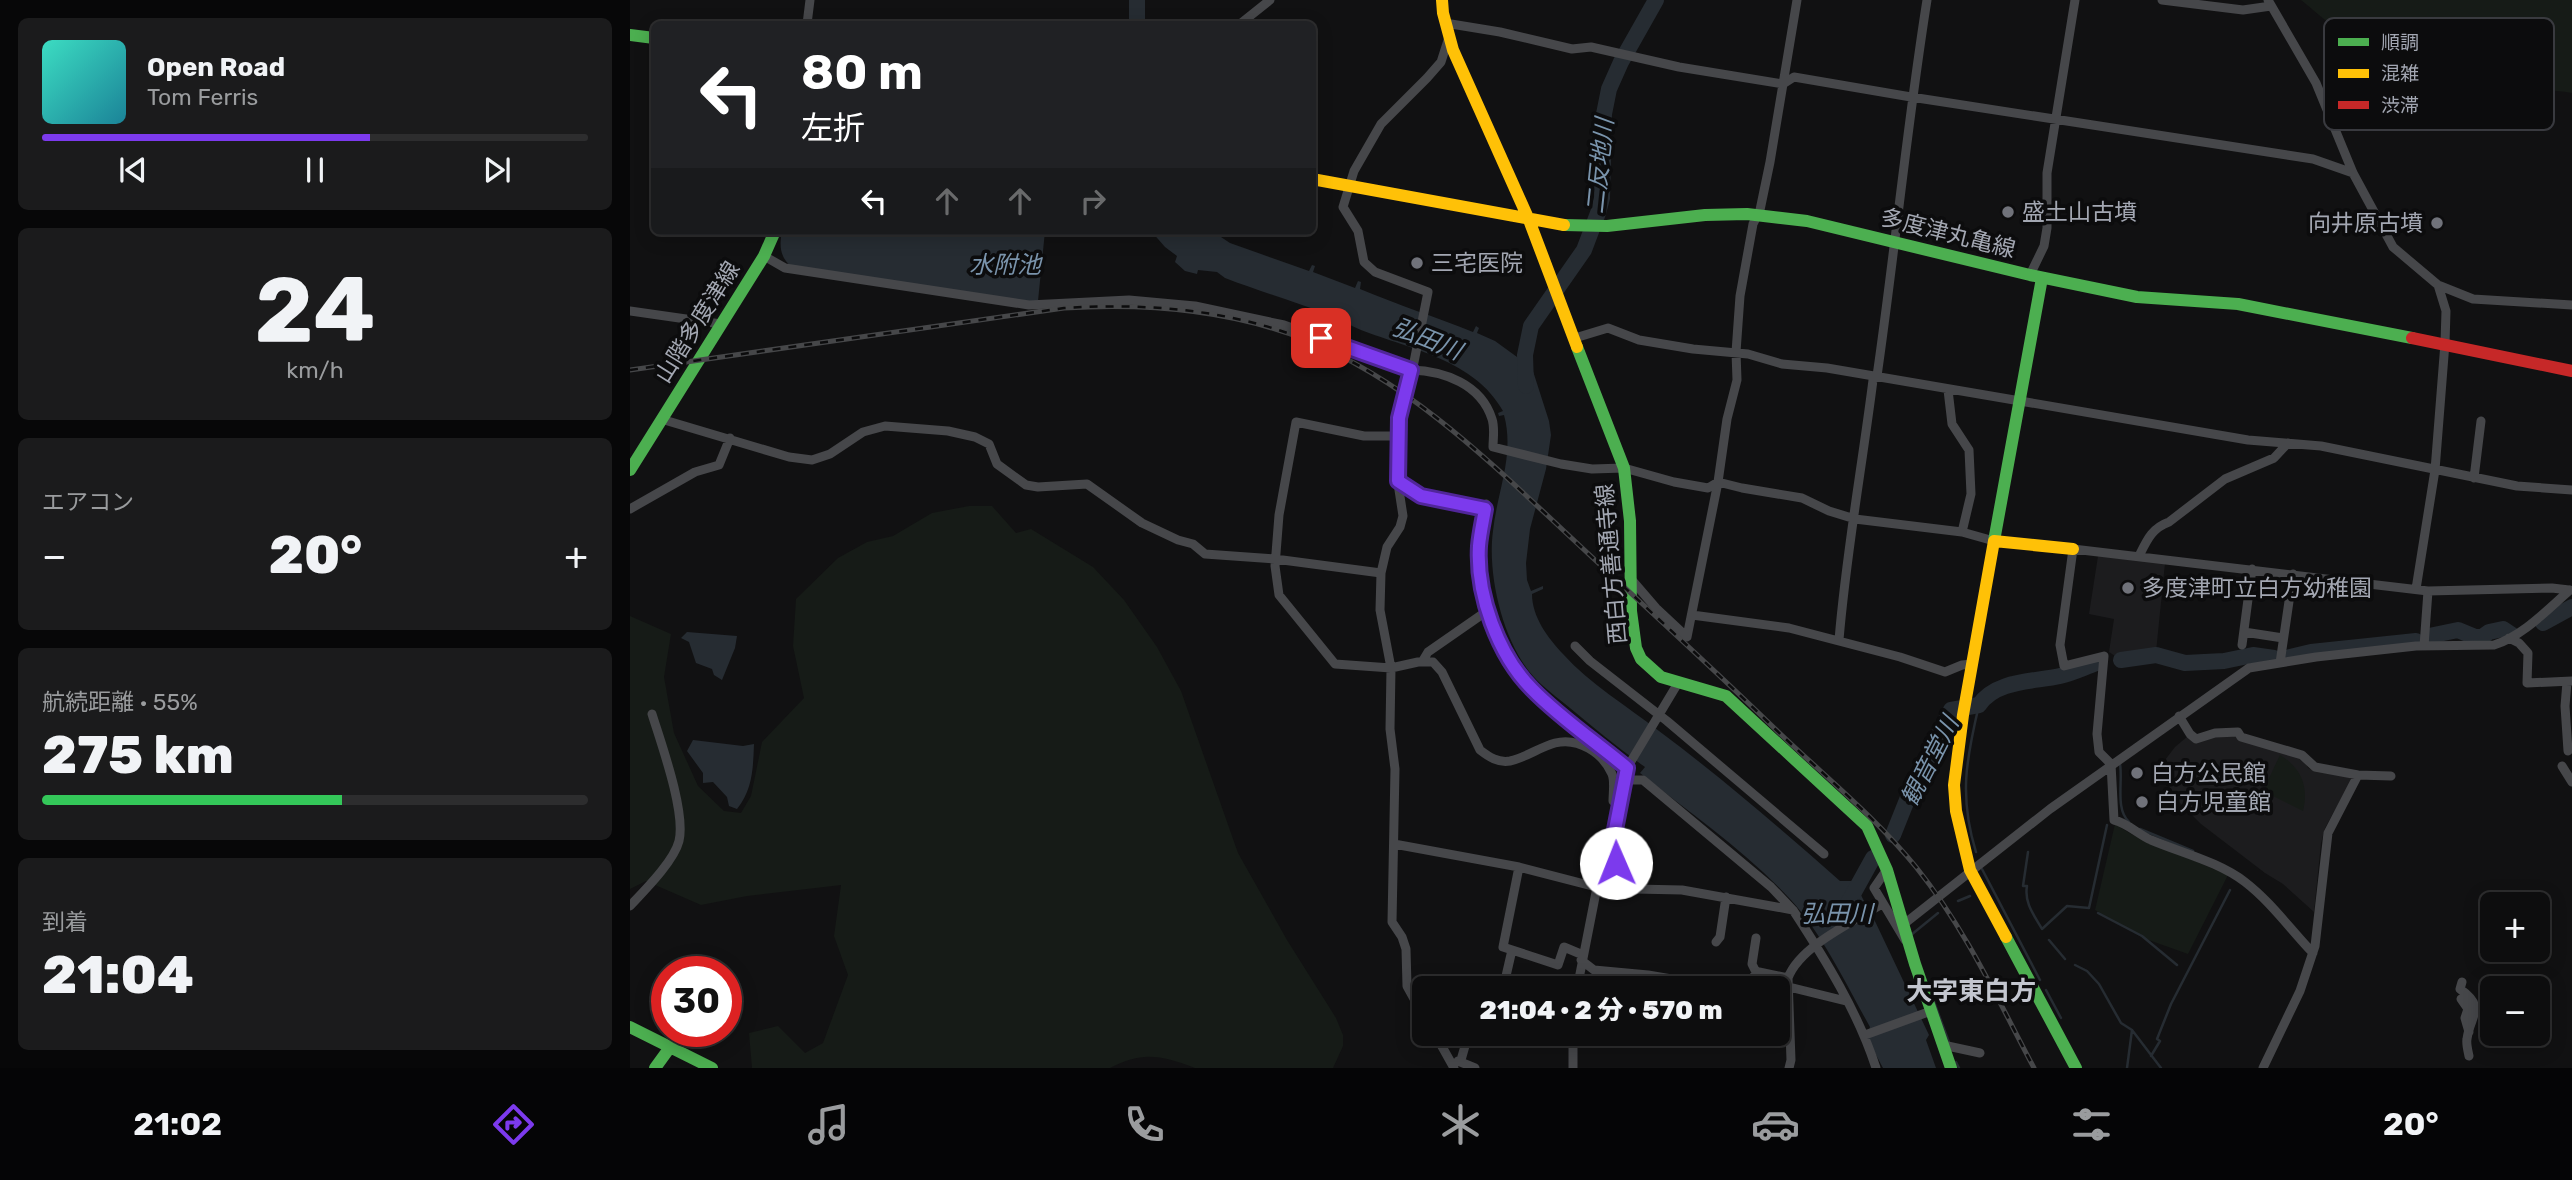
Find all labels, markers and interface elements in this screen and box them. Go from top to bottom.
legend [2324,18,2554,130]
text: 順調 [2381,31,2419,54]
text: 80 m [801,43,923,101]
icon: left [686,49,777,140]
text: Open Road [147,52,285,83]
text: 混雑 [2381,62,2419,85]
text: Tom Ferris [147,83,258,111]
text: 渋滞 [2381,94,2419,117]
text: 左折 [801,109,865,147]
water label: 二反地川 [1581,114,1619,215]
icon: previous [114,151,152,189]
icon: pause [296,151,334,189]
icon: next [478,151,516,189]
icon: left [855,182,893,220]
icon: ahead [928,182,966,220]
icon: ahead [1001,182,1039,220]
icon: right [1074,182,1112,220]
place label: 盛土山古墳 [2022,198,2137,226]
street label: 多度津丸亀線 [1878,203,2018,263]
marker: 盛土山古墳 [2000,204,2016,220]
place label: 向井原古墳 [2308,209,2423,237]
marker: 向井原古墳 [2429,215,2445,231]
place label: 三宅医院 [1431,249,1523,277]
water label: 水附池 [969,251,1043,279]
marker: 三宅医院 [1409,255,1425,271]
text: 24 [255,256,375,364]
street label: 山階多度津線 [649,256,745,388]
pin [1291,308,1351,368]
water label: 弘田川 [1388,313,1468,367]
icon: arrive [1302,319,1340,357]
text: km/h [286,356,344,384]
street label: 西白方善通寺線 [1590,483,1632,645]
text: エアコン [42,488,134,516]
text: 20° [269,524,362,586]
text: − [42,533,67,579]
text: + [564,533,588,579]
place label: 多度津町立白方幼稚園 [2142,574,2372,602]
marker: 多度津町立白方幼稚園 [2120,580,2136,596]
text: 航続距離 · 55% [42,688,198,716]
water label: 観音堂川 [1896,709,1966,810]
text: 275 km [42,724,234,786]
place label: 白方公民館 [2151,759,2266,787]
marker: 白方公民館 [2129,765,2145,781]
place label: 白方児童館 [2156,788,2271,816]
marker: 白方児童館 [2134,794,2150,810]
position arrow [1579,826,1653,900]
map controls [2480,892,2550,1046]
button: + [2480,892,2550,962]
water label: 弘田川 [1801,900,1876,928]
text: 到着 [42,908,88,936]
text: 21:04 [42,944,194,1006]
speed limit sign: 30 [651,956,742,1047]
district label: 大字東白方 [1906,976,2036,1007]
button: − [2480,976,2550,1046]
text: 21:04 · 2 分 · 570 m [1479,995,1723,1026]
icon: directions [489,1100,538,1149]
icon: music [804,1100,853,1149]
icon: phone [1120,1100,1169,1149]
icon: climate [1436,1100,1485,1149]
icon: car [1751,1100,1800,1149]
icon: filters [2067,1100,2116,1149]
text: 21:02 [133,1105,222,1143]
text: 20° [2383,1105,2439,1143]

